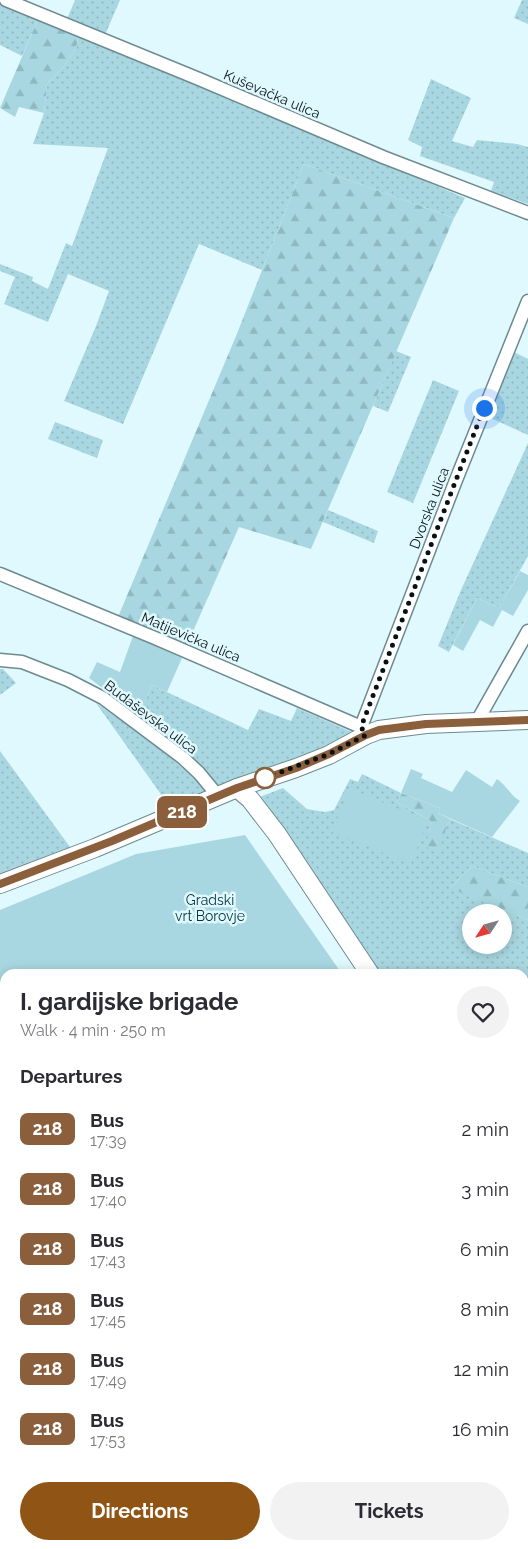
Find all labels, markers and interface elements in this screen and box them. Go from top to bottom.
street label: Kuševačka ulica [221,66,323,122]
your location [472,396,497,421]
street label: Dvorska ulica [406,465,452,551]
street label: Matijevička ulica [139,609,243,665]
street label: Budaševska ulica [102,677,200,757]
unlabelled marker [254,767,276,789]
line badge: 218 [153,796,211,828]
text: 218 [167,801,197,822]
park label: Gradski vrt Borovje [175,892,245,924]
north arrow [462,904,512,954]
map controls [462,904,512,954]
button: heart [457,986,509,1038]
text: I. gardijske brigade [20,987,238,1016]
text: Walk · 4 min · 250 m [20,1021,166,1040]
text: Departures [20,1065,122,1087]
text: Bus [90,1109,124,1131]
text: 218 [33,1118,62,1139]
text: 2 min [462,1118,509,1140]
text: 17:39 [90,1131,126,1150]
text: Bus [90,1169,124,1191]
text: 218 [33,1178,62,1199]
text: 3 min [461,1178,509,1200]
text: 17:40 [90,1191,127,1210]
text: Bus [90,1229,124,1251]
text: 218 [33,1238,62,1259]
text: 6 min [460,1238,509,1260]
text: 17:43 [90,1251,126,1270]
text: Bus [90,1289,124,1311]
text: 218 [33,1298,62,1319]
text: 8 min [460,1298,509,1320]
text: 17:45 [90,1311,126,1330]
text: Bus [90,1349,124,1371]
text: 218 [33,1358,62,1379]
text: 12 min [453,1358,509,1380]
text: 17:49 [90,1371,126,1390]
text: Bus [90,1409,124,1431]
text: 218 [33,1418,62,1439]
text: 16 min [452,1418,509,1440]
text: 17:53 [90,1431,126,1450]
button: Directions [20,1482,260,1540]
button: Tickets [270,1482,509,1540]

